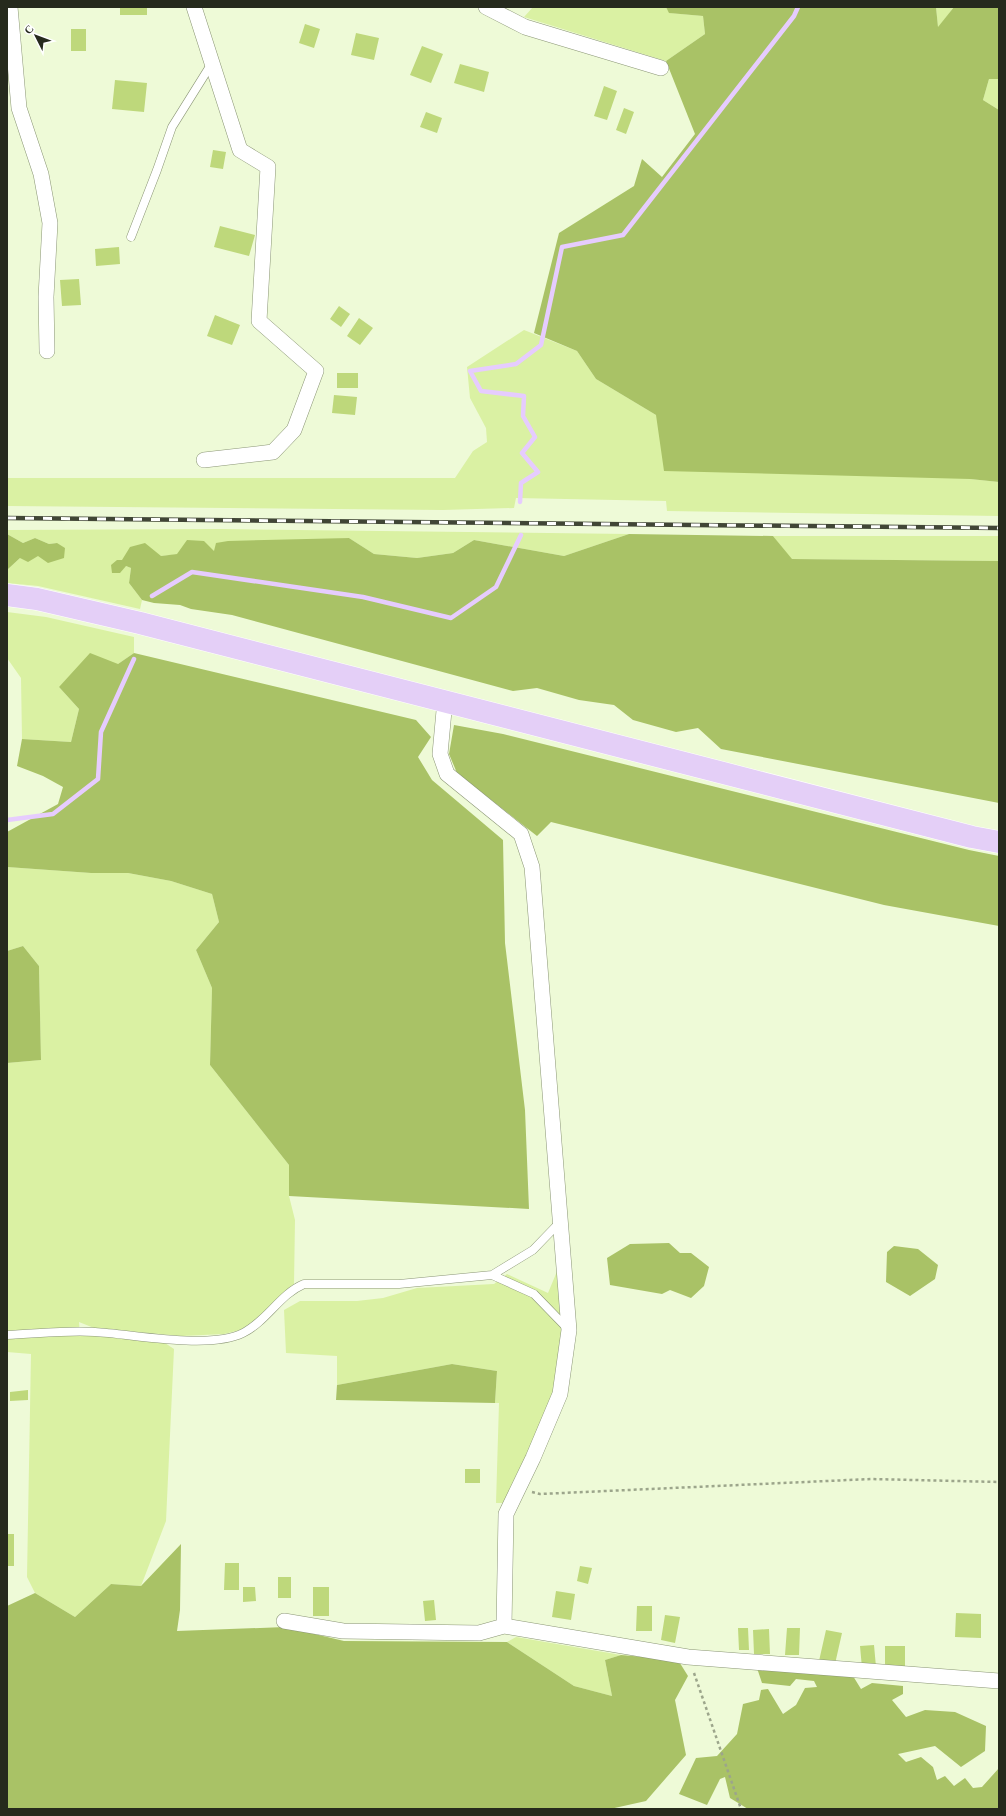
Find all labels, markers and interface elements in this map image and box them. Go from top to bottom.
north arrow [16,16,56,56]
text: С [21,22,36,37]

